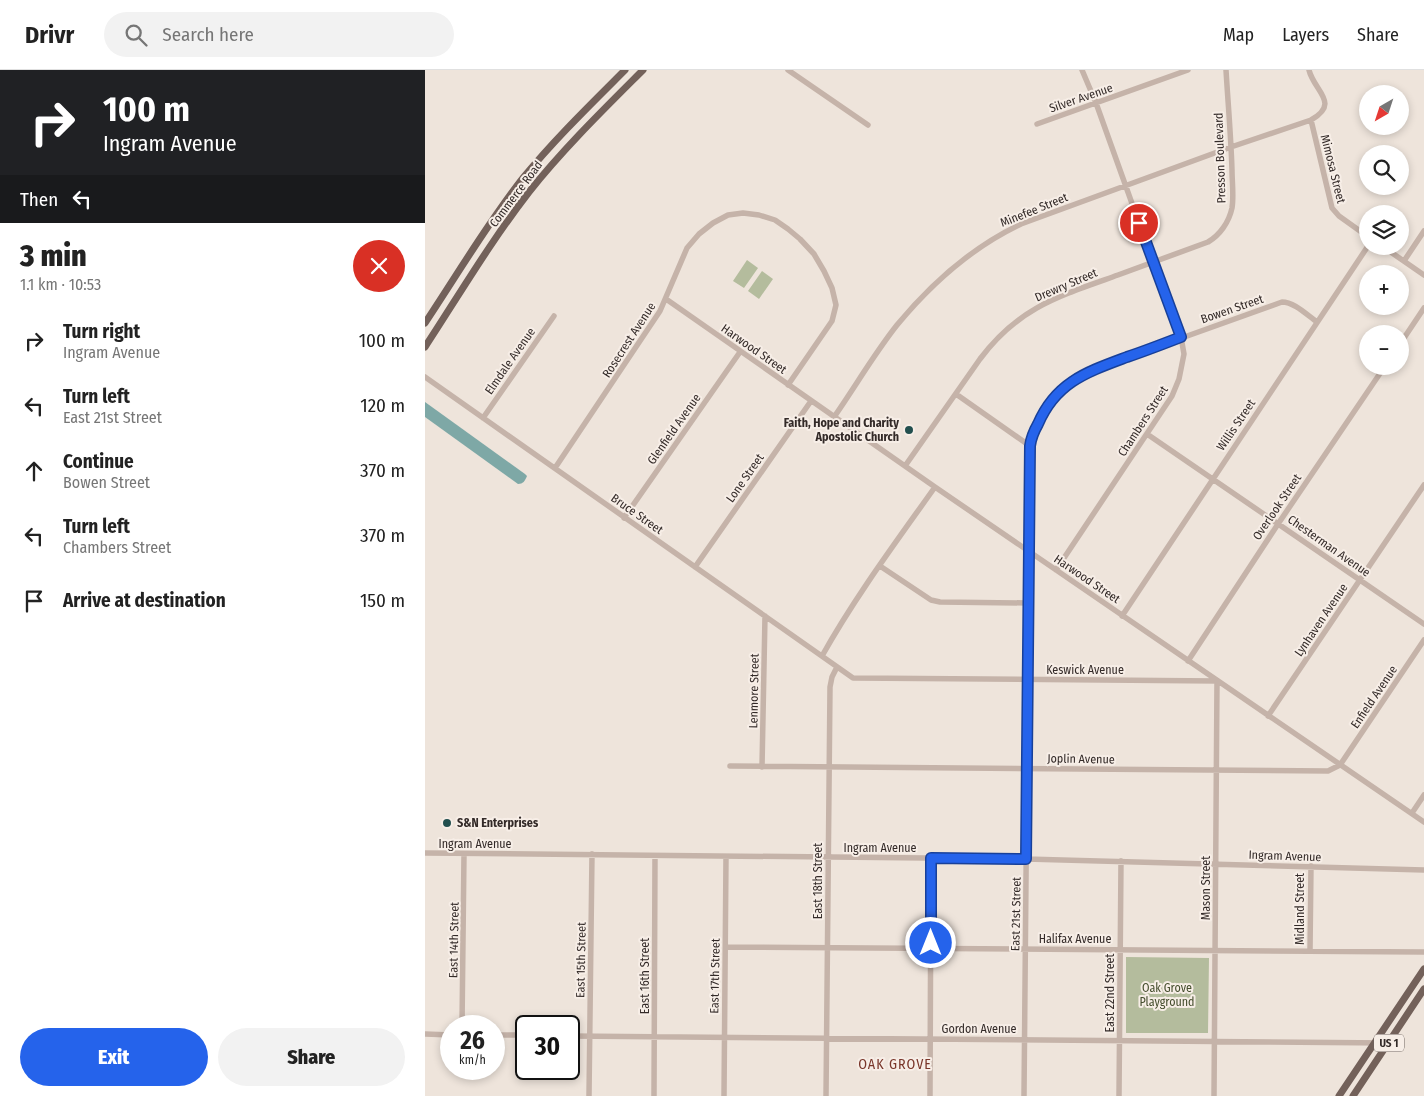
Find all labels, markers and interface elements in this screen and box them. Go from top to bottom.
search box [104,12,454,57]
text: Drivr [25,21,74,49]
icon: search [122,21,150,49]
text: Search here [162,23,254,46]
text: Map [1223,24,1254,46]
text: Layers [1282,24,1329,46]
text: Share [1357,24,1399,46]
street label: Silver Avenue [1047,81,1115,115]
north arrow [1359,85,1409,135]
map controls [1359,85,1409,375]
text: 100 m [103,88,190,130]
icon: right [20,90,85,155]
street label: Presson Boulevard [1211,112,1229,204]
text: Ingram Avenue [103,130,237,157]
street label: Mimosa Street [1318,133,1348,205]
button: search [1359,145,1409,195]
street label: Commerce Road [487,158,545,230]
icon: left [68,185,96,213]
text: Then [20,188,58,211]
street label: Minefee Street [998,190,1070,230]
pin [1118,202,1160,244]
button: layers [1359,205,1409,255]
icon: arrive [1125,209,1153,237]
text: 3 min [20,238,87,274]
button: close [353,240,405,292]
button: + [1359,265,1409,315]
street label: Drewry Street [1033,266,1099,304]
text: 1.1 km · 10:53 [20,275,101,294]
street label: Bowen Street [1199,292,1265,326]
street label: Rosecrest Avenue [600,300,658,380]
text: Turn right [63,320,140,343]
street label: Harwood Street [719,321,789,377]
street label: Elmdale Avenue [482,325,538,397]
button: − [1359,325,1409,375]
icon: right [20,327,48,355]
text: 100 m [359,329,405,352]
text: Ingram Avenue [63,343,160,362]
street label: Chambers Street [1115,383,1171,459]
text: Turn left [63,385,130,408]
street label: Glenfield Avenue [644,391,704,467]
icon: left [20,392,48,420]
text: 120 m [360,394,405,417]
street label: Willis Street [1214,397,1258,453]
text: East 21st Street [63,408,162,427]
place label: Faith, Hope and Charity Apostolic Church [784,416,899,444]
marker: Faith, Hope and Charity Apostolic Church [903,424,915,436]
text: Continue [63,450,134,473]
street label: Lone Street [723,451,767,505]
icon: ahead [20,457,48,485]
text: 370 m [360,459,405,482]
street label: Overlook Street [1250,471,1304,543]
text: Bowen Street [63,473,150,492]
street label: Bruce Street [608,491,666,537]
street label: Chesterman Avenue [1285,512,1373,580]
text: Turn left [63,515,130,538]
icon: left [20,522,48,550]
text: 370 m [360,524,405,547]
text: Chambers Street [63,538,171,557]
street label: Harwood Street [1051,552,1123,606]
street label: Lynhaven Avenue [1292,581,1351,659]
icon: arrive [20,587,48,615]
text: Arrive at destination [63,589,226,612]
text: 150 m [360,589,405,612]
street label: Lenmore Street [746,653,762,729]
street label: Keswick Avenue [1046,663,1124,677]
street label: Enfield Avenue [1348,663,1400,731]
street label: Joplin Avenue [1047,751,1115,767]
place label: S&N Enterprises [457,816,539,830]
marker: S&N Enterprises [441,817,453,829]
street label: Ingram Avenue [439,837,512,851]
street label: Ingram Avenue [844,841,917,855]
street label: East 18th Street [811,843,825,919]
street label: Ingram Avenue [1248,848,1322,864]
street label: Mason Street [1199,856,1213,920]
street label: Midland Street [1293,873,1307,945]
street label: East 21st Street [1008,877,1024,951]
street label: East 14th Street [446,902,462,978]
position arrow [904,916,956,968]
street label: East 15th Street [573,922,589,998]
street label: Halifax Avenue [1039,932,1111,946]
street label: East 16th Street [638,938,652,1014]
street label: East 17th Street [707,938,723,1014]
street label: East 22nd Street [1103,954,1117,1032]
park label: Oak Grove Playground [1139,981,1195,1009]
speed limit sign: 30 [515,1015,580,1080]
street label: Gordon Avenue [942,1022,1017,1036]
text: 26 [460,1026,485,1056]
button: Exit [20,1028,208,1086]
button: Share [218,1028,405,1086]
road number: US 1 [1374,1034,1404,1051]
text: km/h [459,1053,486,1067]
district label: OAK GROVE [858,1056,932,1073]

